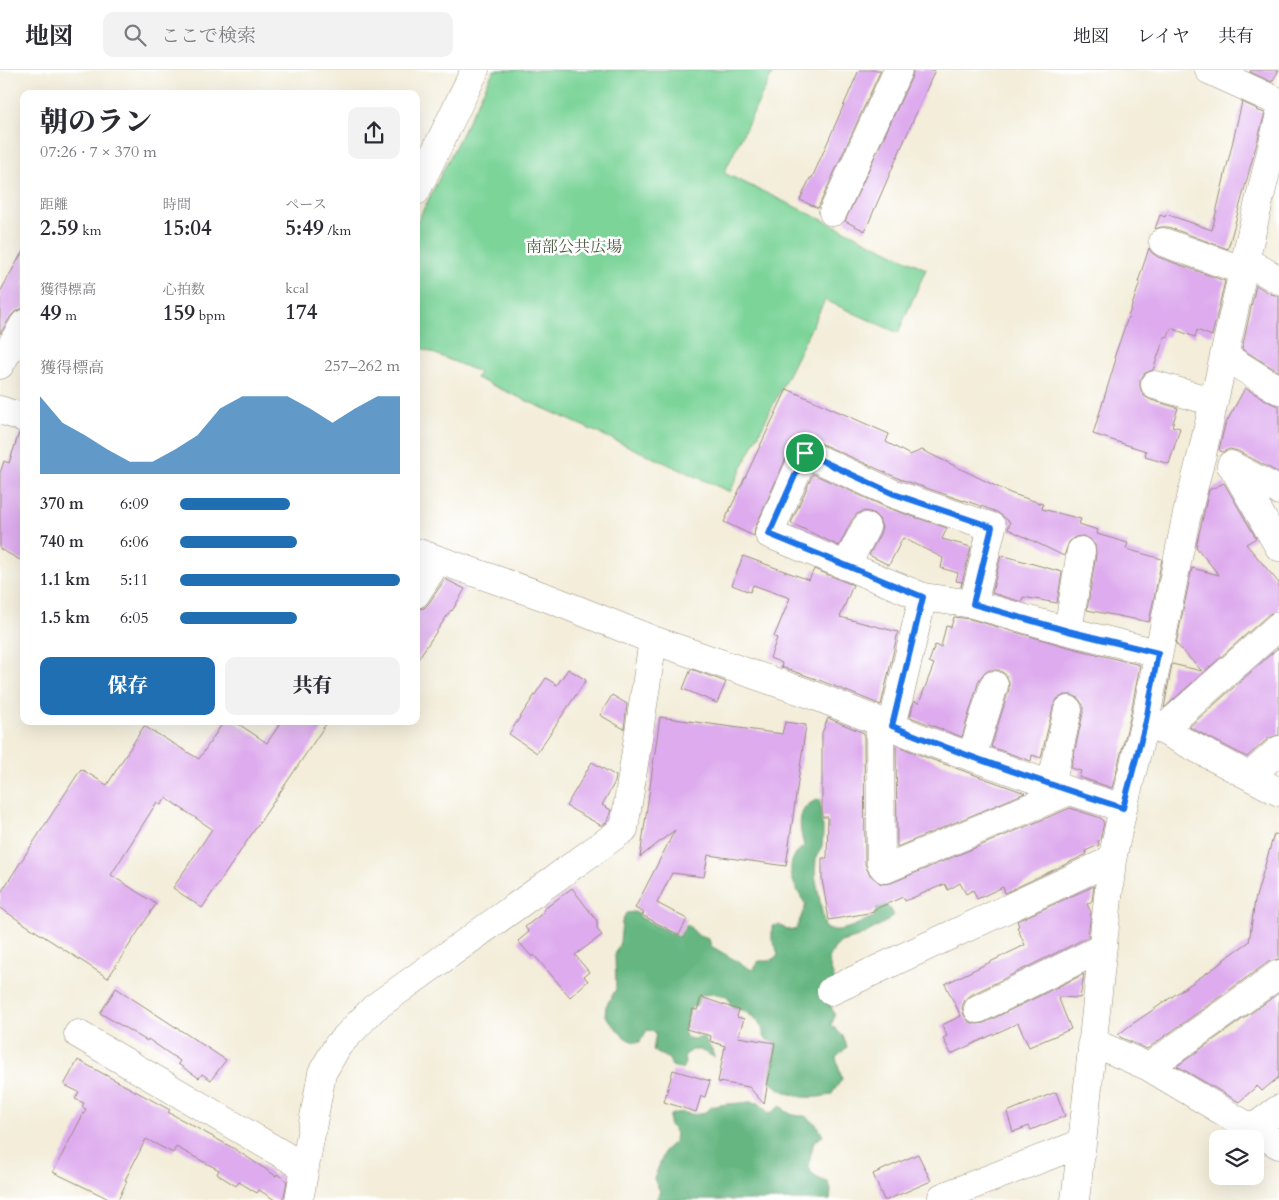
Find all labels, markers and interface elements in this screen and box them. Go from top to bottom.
search box [103,12,453,57]
text: 地図 [25,20,73,53]
icon: search [121,21,149,49]
text: ここで検索 [161,23,256,49]
text: 地図 [1073,24,1109,49]
text: レイヤ [1137,24,1190,49]
text: 共有 [1218,24,1254,49]
text: 朝のラン [40,103,152,141]
button: share [348,107,400,159]
text: 07:26 · 7 × 370 m [40,141,157,163]
text: 距離 [40,195,68,214]
text: 時間 [163,195,191,214]
text: ペース [285,195,327,214]
text: 2.59 [40,214,78,243]
text: 15:04 [163,214,212,243]
text: 5:49 [285,214,324,243]
text: km [78,221,101,240]
text: /km [324,221,351,240]
park label: 南部公共広場 [526,236,622,258]
text: kcal [285,279,309,298]
text: 獲得標高 [40,280,96,299]
text: 心拍数 [163,280,205,299]
text: 174 [285,298,318,327]
text: 49 [40,299,62,328]
text: 159 [163,299,195,328]
text: m [62,306,77,325]
text: bpm [195,306,226,325]
text: 257–262 m [324,355,400,377]
text: 獲得標高 [40,357,104,379]
pin [784,432,826,474]
icon: arrive [791,439,819,467]
text: 370 m [40,493,84,515]
text: 6:09 [120,493,149,515]
text: 740 m [40,531,84,553]
text: 6:06 [120,531,149,553]
text: 1.1 km [40,569,90,591]
text: 5:11 [120,569,149,591]
text: 1.5 km [40,607,90,629]
text: 6:05 [120,607,149,629]
button: 保存 [40,657,215,715]
button: 共有 [225,657,400,715]
map controls [1209,1130,1264,1185]
button: layers [1209,1130,1264,1185]

